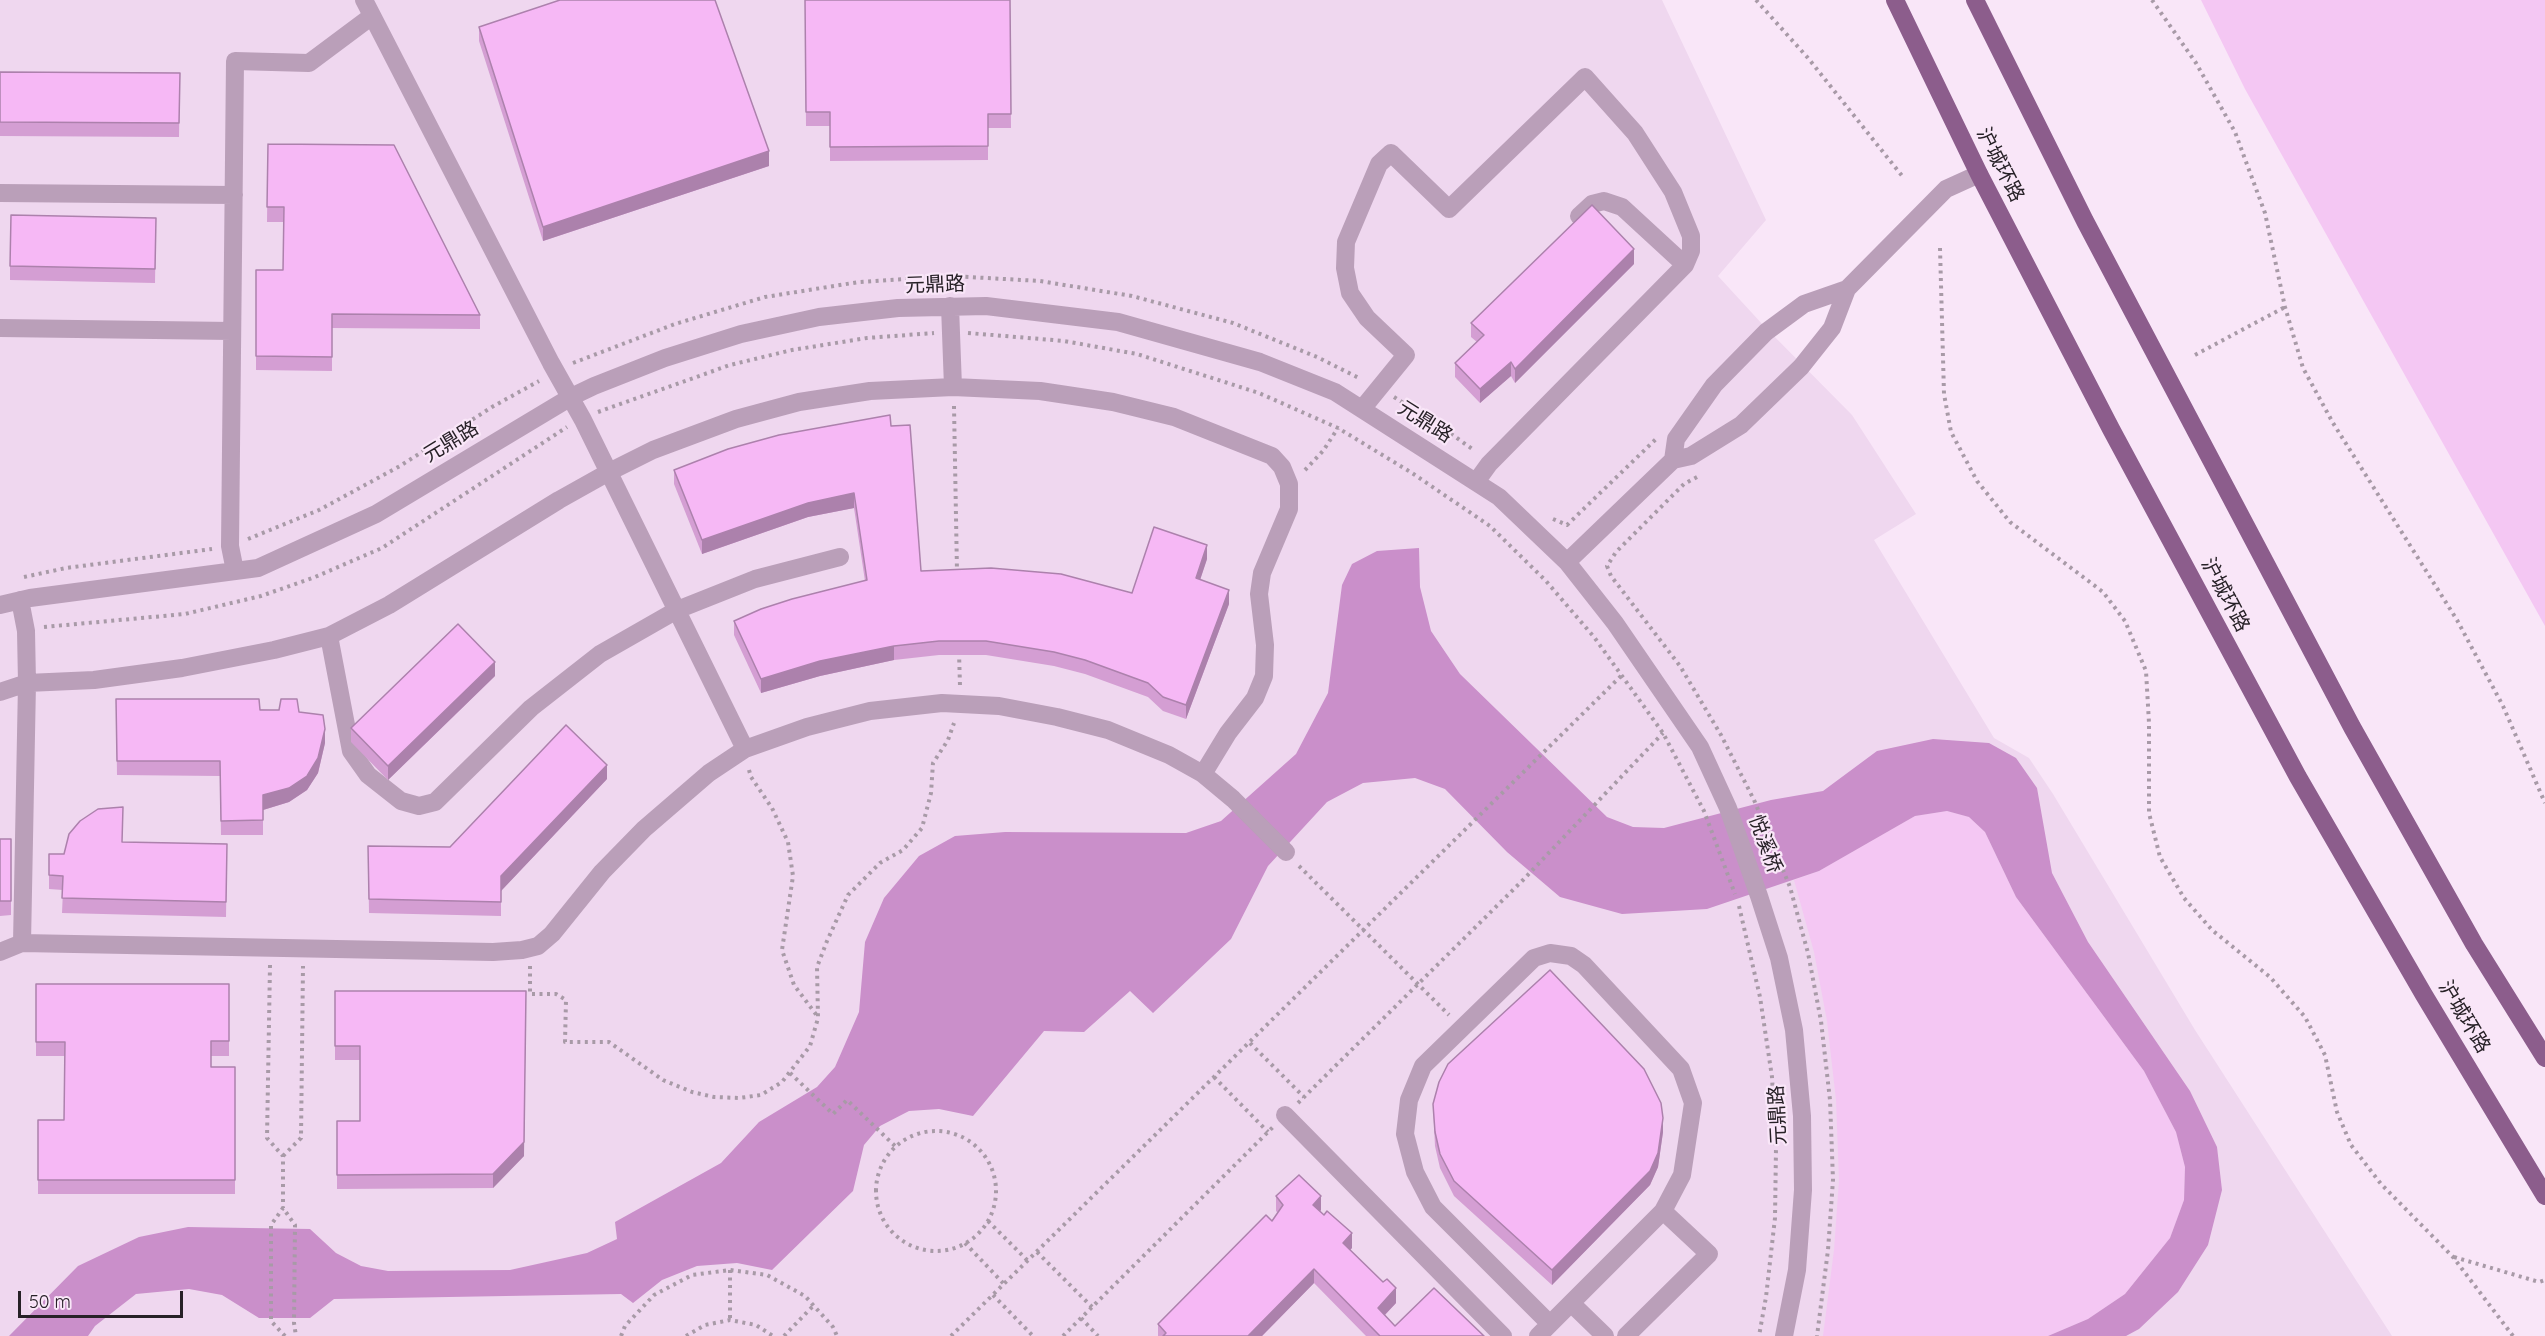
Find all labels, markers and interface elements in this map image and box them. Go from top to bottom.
street label: 沪城环路 [1971,124,2029,206]
street label: 元鼎路 [905,272,965,298]
street label: 元鼎路 [1393,396,1457,448]
street label: 元鼎路 [419,416,483,468]
street label: 沪城环路 [2196,554,2254,636]
street label: 悦溪桥 [1743,812,1787,876]
street label: 沪城环路 [2433,977,2495,1057]
street label: 元鼎路 [1764,1084,1792,1146]
scale bar [21,1279,186,1317]
text: 50 m [29,1290,71,1313]

